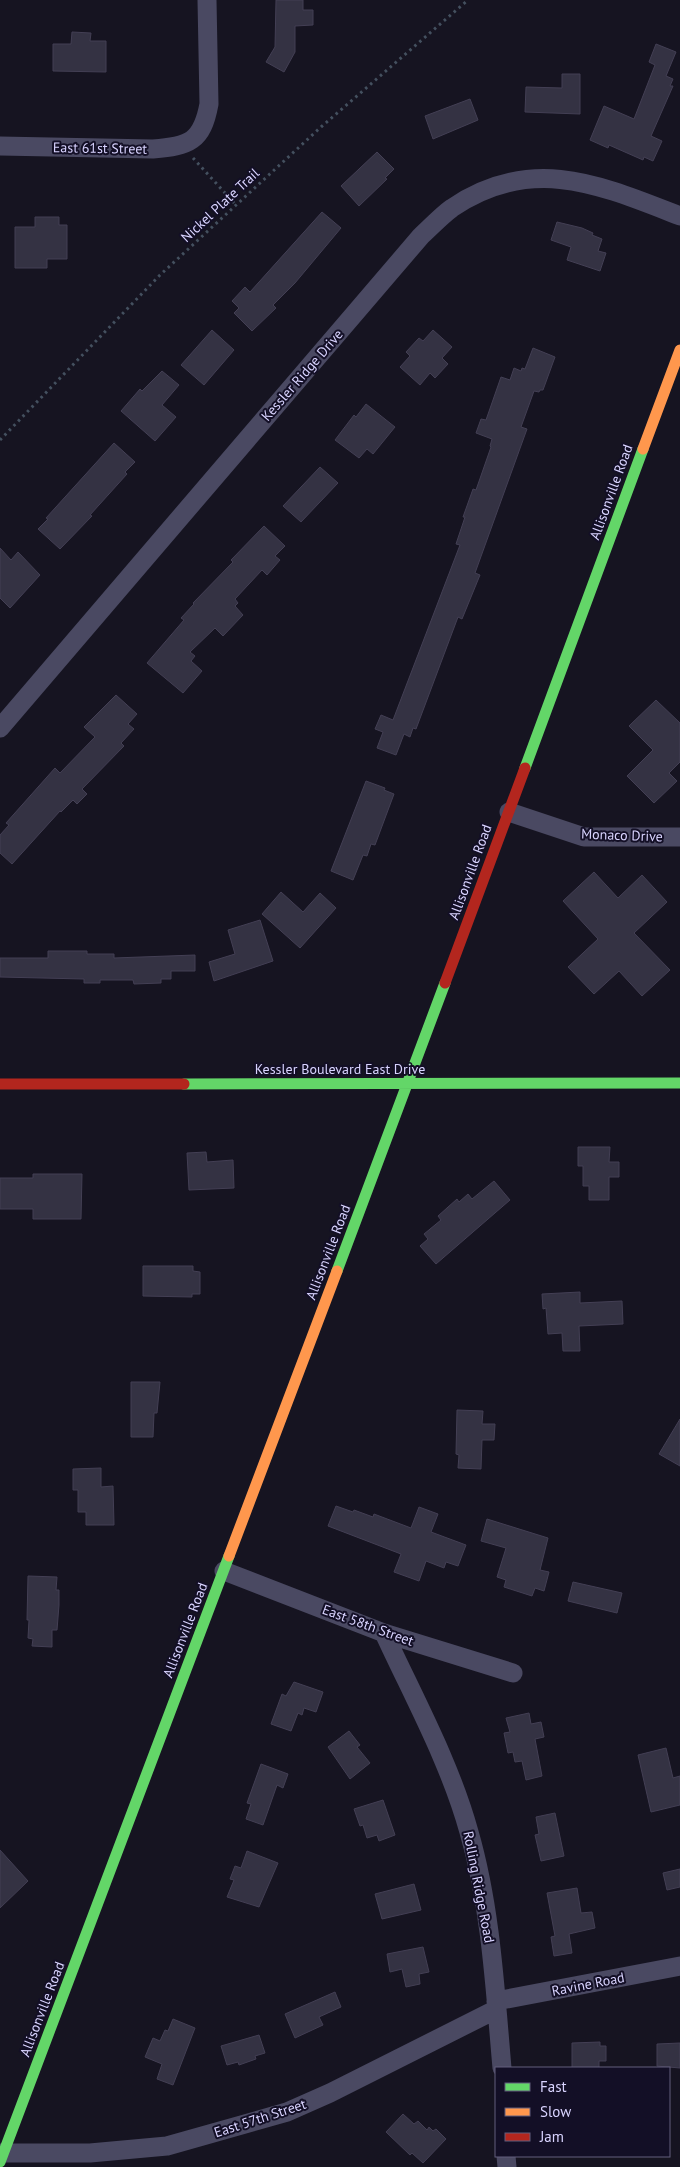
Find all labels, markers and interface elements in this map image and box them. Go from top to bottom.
street label: East 61st Street [53,138,148,158]
street label: Nickel Plate Trail [177,164,263,246]
street label: Kessler Ridge Drive [257,325,347,425]
street label: Allisonville Road [585,442,637,542]
street label: Allisonville Road [444,822,496,922]
street label: Monaco Drive [581,825,663,845]
street label: Kessler Boulevard East Drive [255,1060,425,1078]
street label: Allisonville Road [302,1202,354,1302]
street label: Allisonville Road [159,1580,211,1680]
street label: East 58th Street [320,1600,416,1650]
street label: Rolling Ridge Road [459,1830,499,1944]
street label: Allisonville Road [16,1959,68,2059]
street label: Ravine Road [550,1968,626,2000]
legend [495,2067,670,2157]
text: Fast [540,2077,567,2096]
street label: East 57th Street [212,2095,309,2141]
text: Slow [540,2102,571,2121]
text: Jam [539,2127,564,2146]

